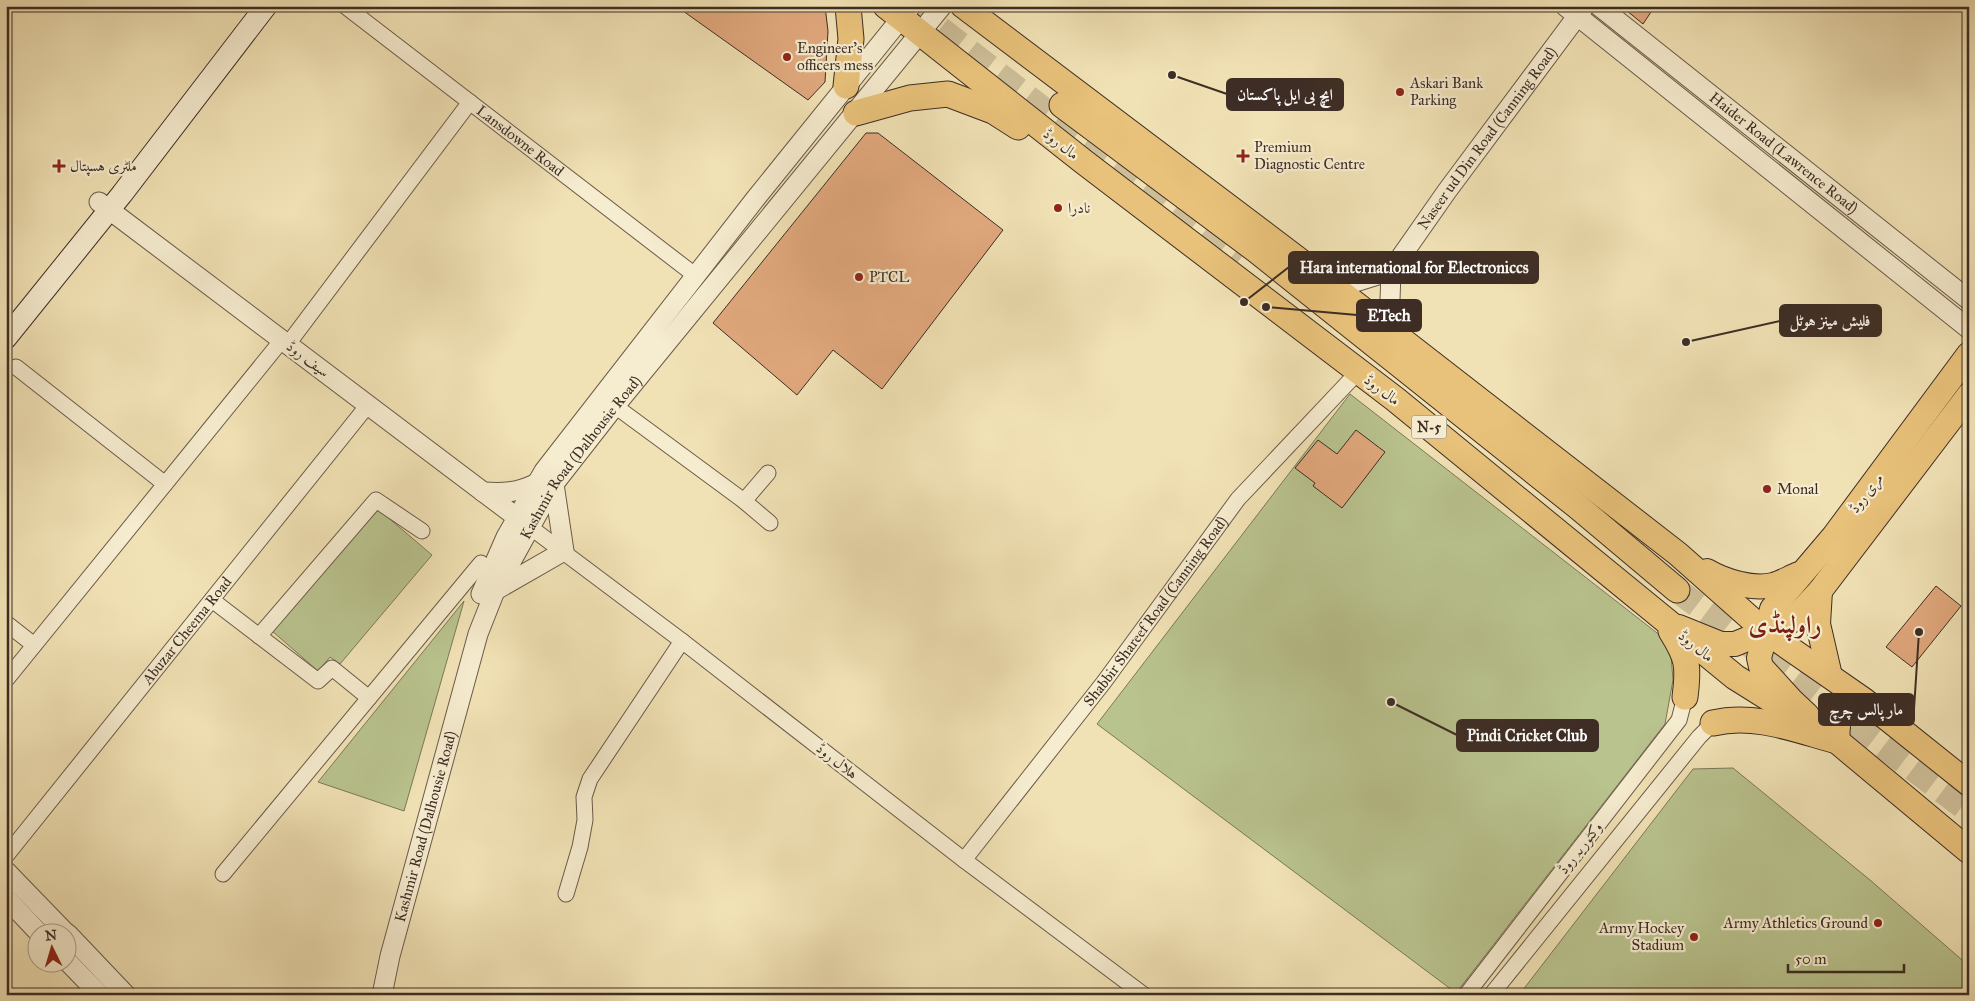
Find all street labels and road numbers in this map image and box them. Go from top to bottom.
street label: Naseer ud Din Road (Canning Road) [1414,43,1561,233]
street label: Haider Road (Lawrence Road) [1706,88,1862,218]
street label: Lansdowne Road [473,101,568,180]
street label: مال روڈ [1040,125,1082,163]
street label: سیف روڈ [283,337,333,381]
street label: مال روڈ [1360,371,1404,409]
street label: Kashmir Road (Dalhousie Road) [516,372,646,542]
road number: N-5 [1412,416,1446,438]
street label: مری روڈ [1845,469,1889,518]
street label: Shabbir Shareef Road (Canning Road) [1080,513,1232,710]
street label: Abuzar Cheema Road [138,573,236,689]
street label: مال روڈ [1675,626,1717,666]
street label: Kashmir Road (Dalhousie Road) [391,729,461,924]
street label: ہلال روڈ [812,739,862,783]
street label: وکٹوریہ روڈ [1554,818,1606,878]

